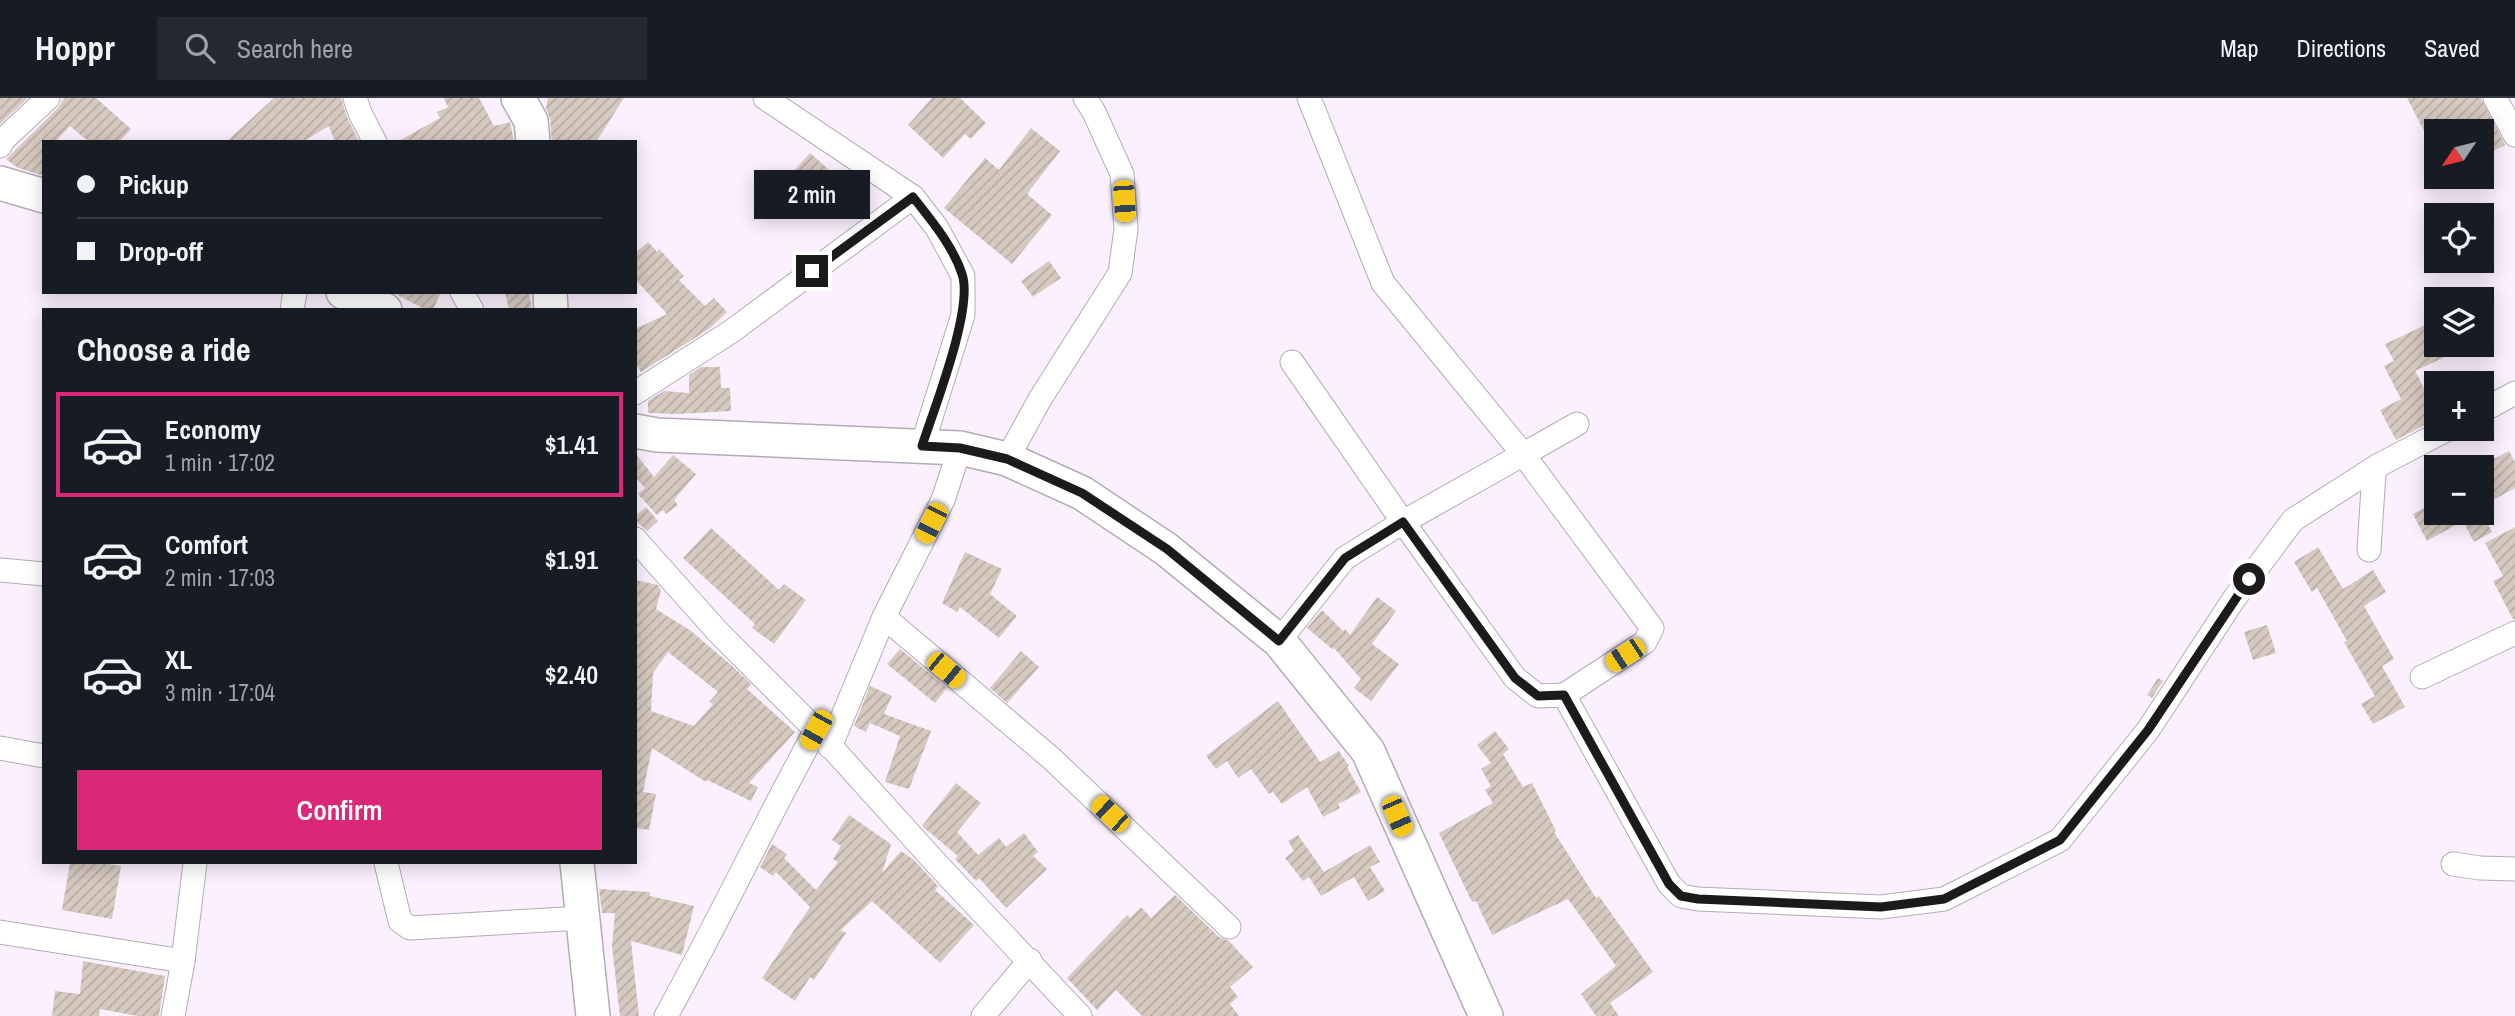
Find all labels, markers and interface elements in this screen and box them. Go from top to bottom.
search box [157,17,647,80]
text: Hoppr [35,26,115,70]
icon: search [181,29,219,67]
text: Search here [237,31,353,66]
text: Map [2220,32,2258,64]
text: Directions [2296,32,2386,64]
text: Saved [2424,32,2480,64]
north arrow [2424,119,2494,189]
map controls [2424,119,2494,525]
text: Pickup [119,167,189,202]
callout: 2 min [754,170,870,218]
text: 2 min [788,179,836,210]
car [1113,179,1136,223]
button: locate [2424,203,2494,273]
text: Drop-off [119,234,203,269]
route end [796,255,828,287]
button: layers [2424,287,2494,357]
text: Choose a ride [77,328,251,371]
button: + [2424,371,2494,441]
text: Economy [165,412,261,447]
icon: car [81,413,144,476]
text: $1.41 [545,427,598,462]
text: 1 min · 17:02 [165,447,275,478]
button: − [2424,455,2494,525]
car [913,500,950,546]
text: Comfort [165,527,248,562]
icon: car [81,528,144,591]
text: $1.91 [545,542,598,577]
text: 2 min · 17:03 [165,562,275,593]
route start [2233,563,2265,595]
car [1602,635,1649,675]
text: XL [165,642,192,677]
icon: car [81,643,144,706]
car [924,648,969,692]
text: $2.40 [545,657,598,692]
text: 3 min · 17:04 [165,677,275,708]
car [797,707,836,753]
button: Confirm [77,770,602,850]
car [1088,792,1133,836]
car [1379,793,1416,839]

